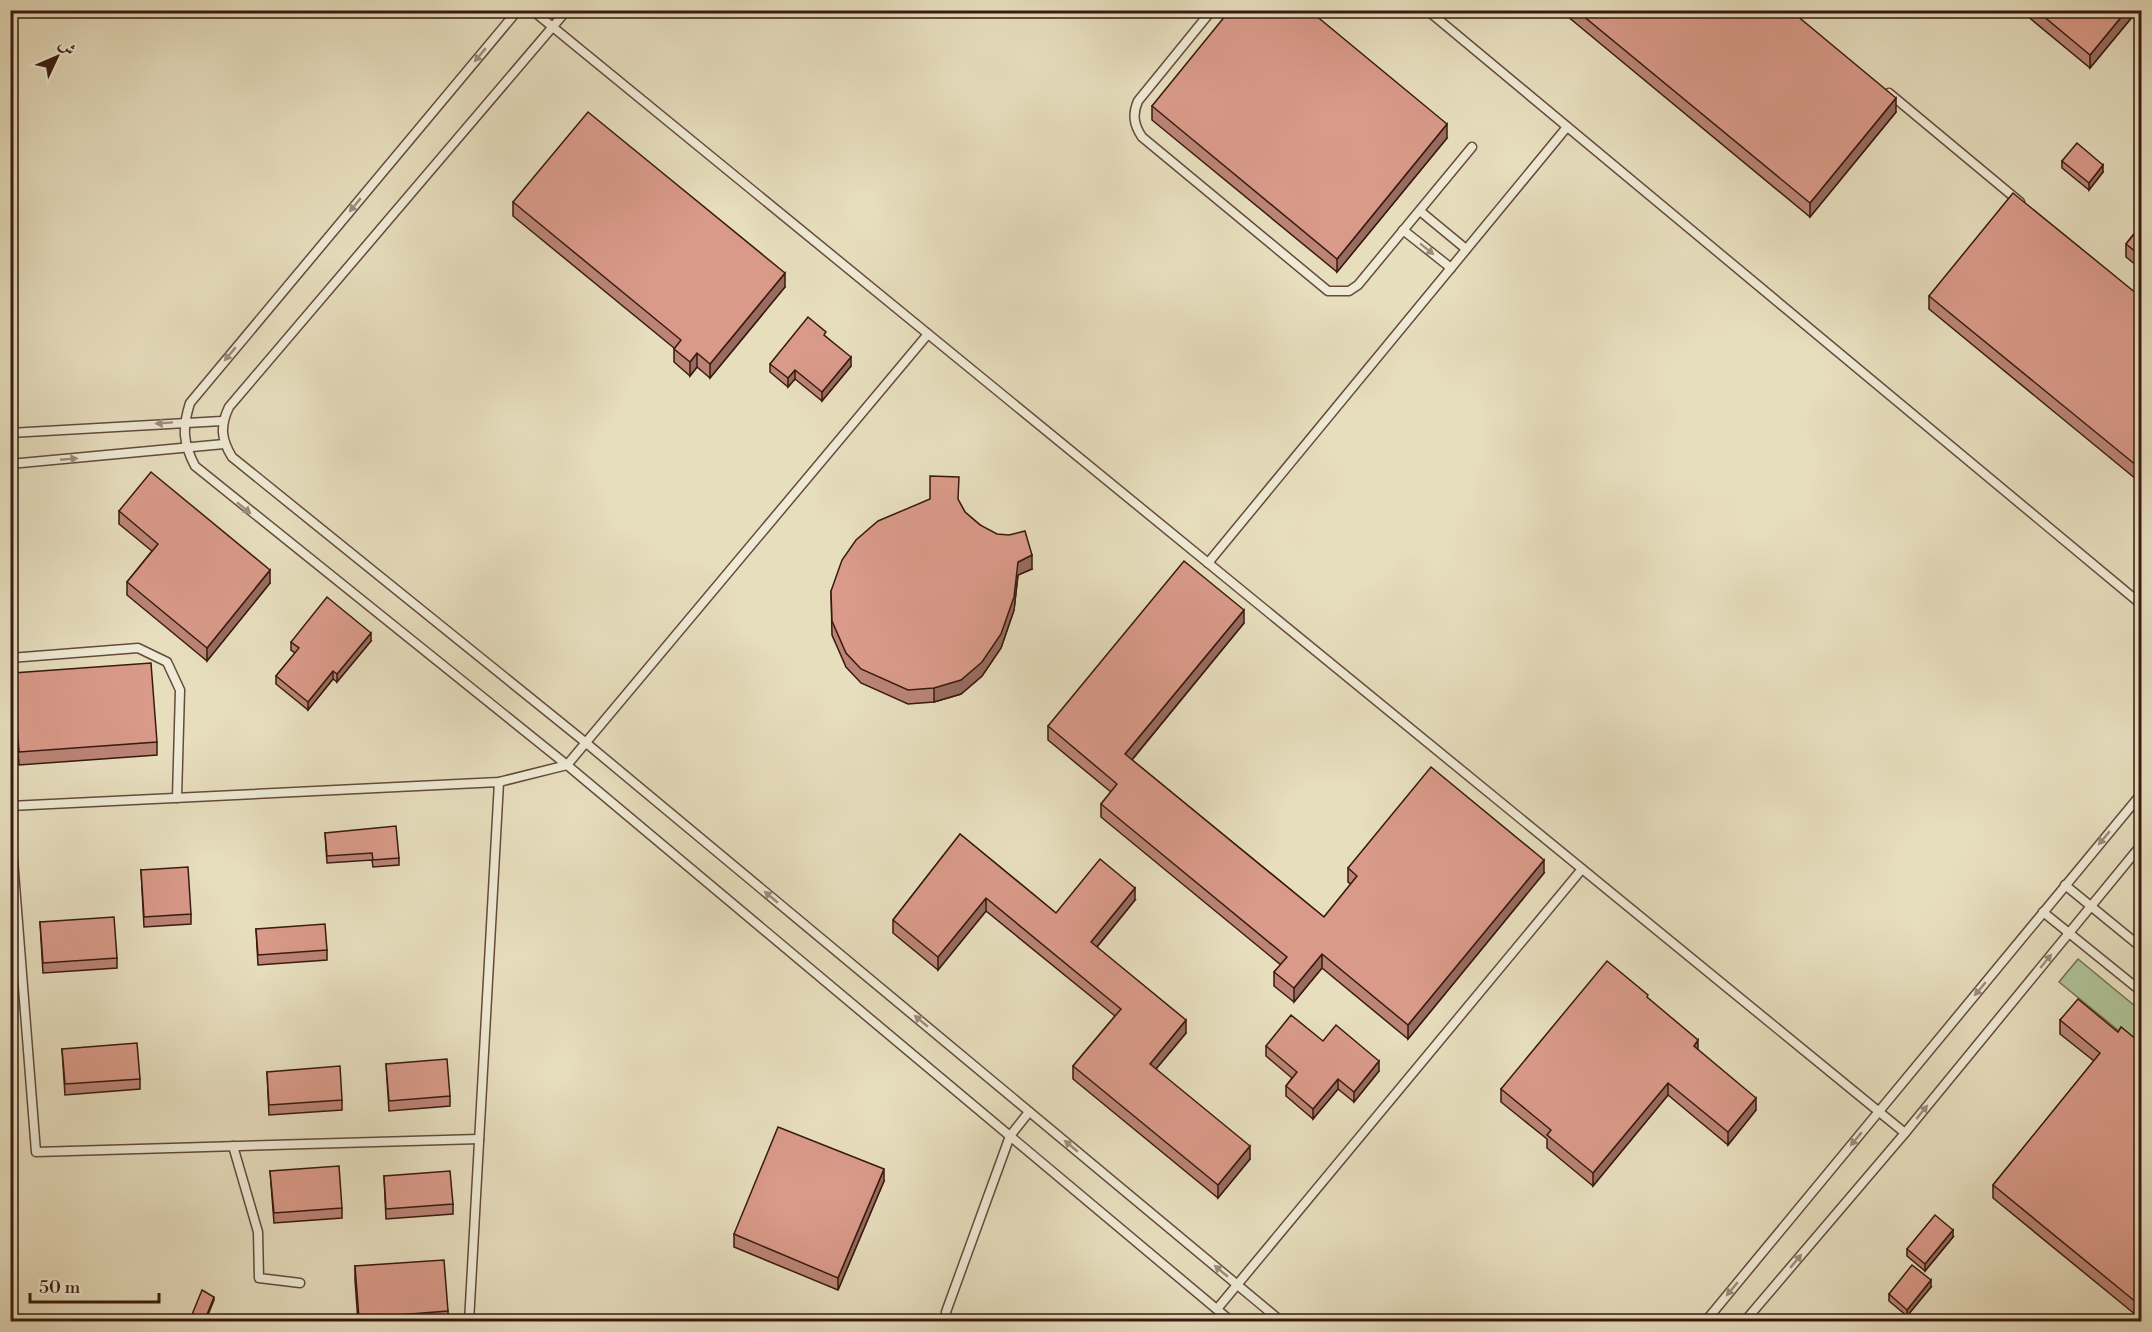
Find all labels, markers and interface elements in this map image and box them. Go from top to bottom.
north arrow [27,27,87,87]
text: ش [54,35,80,60]
one-way arrow [474,47,487,63]
one-way arrow [349,197,362,213]
one-way arrow [1419,242,1434,255]
one-way arrow [224,346,237,361]
one-way arrow [155,419,174,428]
one-way arrow [59,454,78,464]
one-way arrow [237,502,252,514]
one-way arrow [2098,830,2111,846]
one-way arrow [763,890,779,903]
one-way arrow [2039,954,2051,969]
one-way arrow [1974,981,1987,996]
one-way arrow [913,1015,929,1028]
one-way arrow [1915,1104,1928,1120]
one-way arrow [1849,1131,1862,1147]
one-way arrow [1063,1140,1078,1153]
one-way arrow [1789,1254,1802,1269]
one-way arrow [1213,1265,1228,1277]
scale bar [30,1266,159,1304]
text: 50 m [39,1276,81,1299]
one-way arrow [1725,1281,1738,1297]

